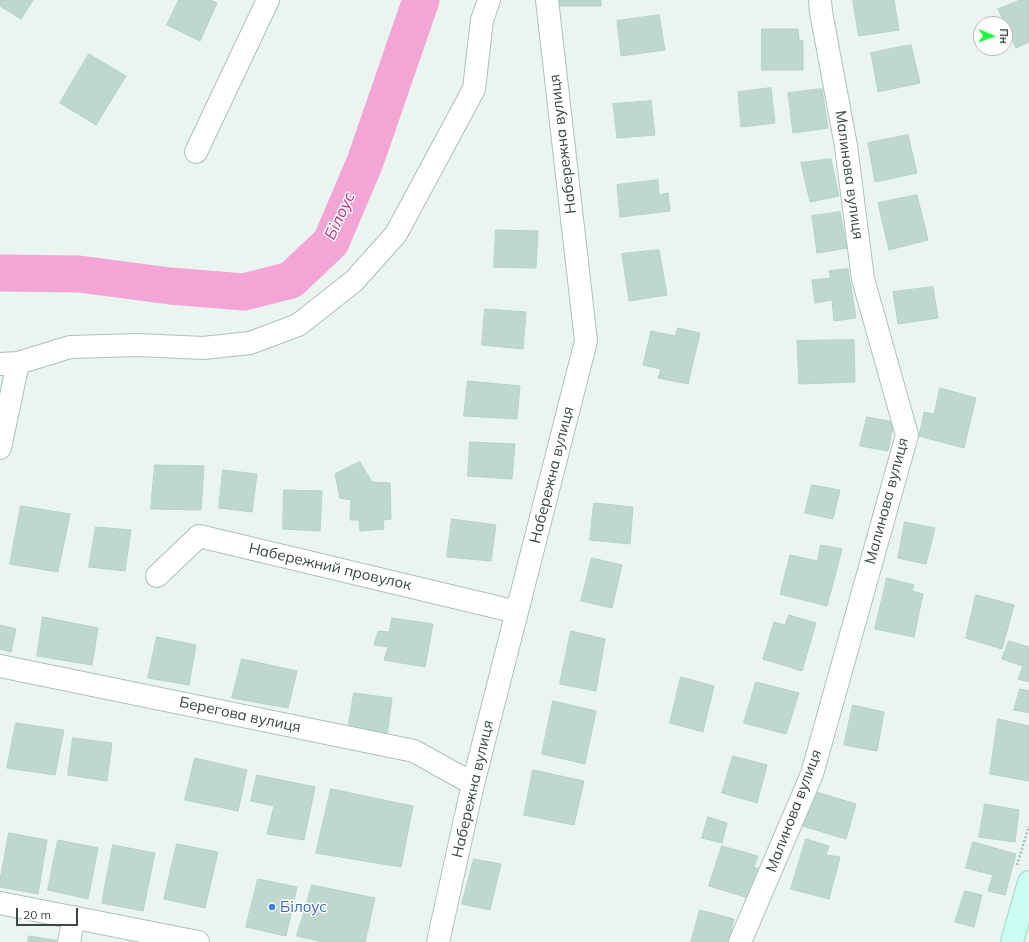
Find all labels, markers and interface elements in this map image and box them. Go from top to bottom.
north arrow [973,16,1013,56]
text: Пн [997,28,1011,44]
street label: Набережна вулиця [546,73,580,215]
street label: Малинова вулиця [831,109,867,241]
water label: Білоус [321,189,359,243]
street label: Набережна вулиця [526,405,578,545]
street label: Малинова вулиця [861,436,913,566]
street label: Набережний провулок [247,540,413,594]
street label: Берегова вулиця [178,693,302,737]
street label: Набережна вулиця [448,719,498,859]
street label: Малинова вулиця [762,747,826,875]
place label: Білоус [280,898,327,916]
scale bar [18,900,80,926]
marker: Білоус [267,902,277,912]
text: 20 m [23,907,51,922]

